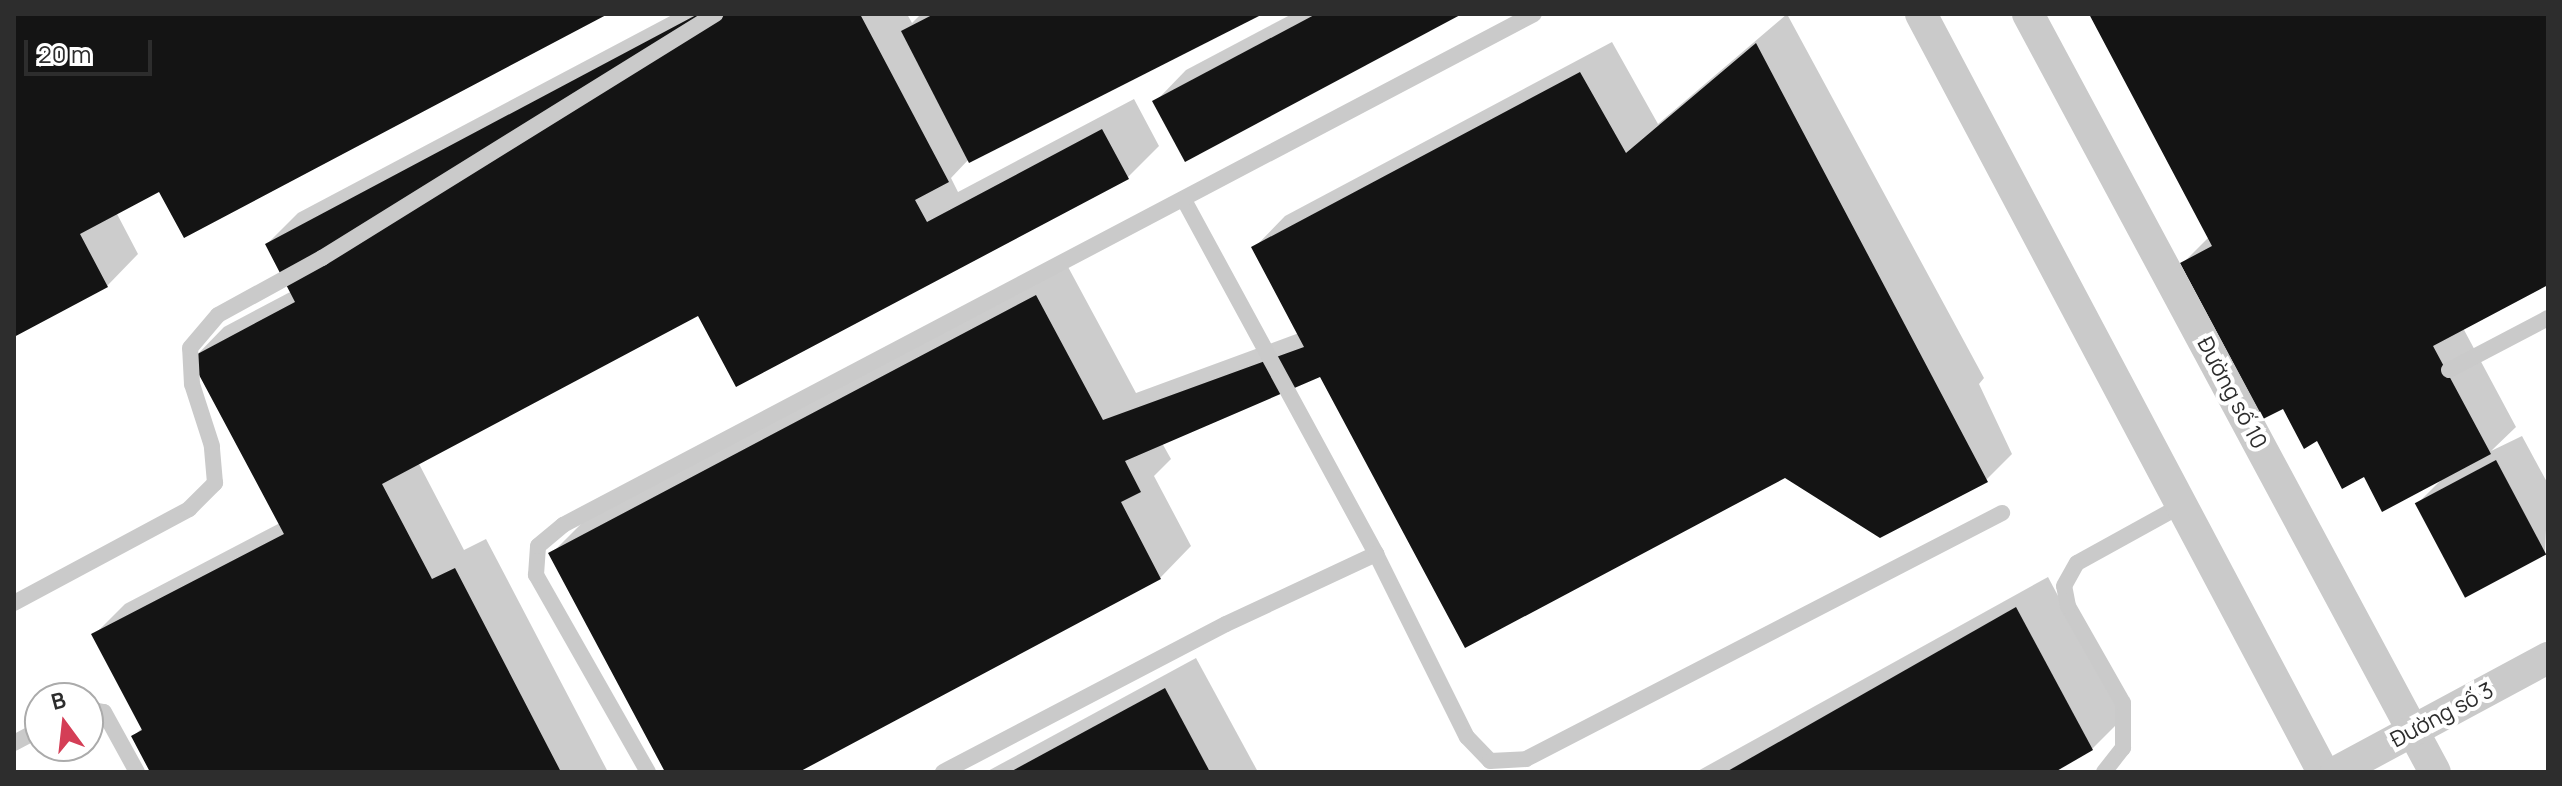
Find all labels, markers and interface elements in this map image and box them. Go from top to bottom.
scale bar [28,24,156,74]
text: 20 m [38,37,91,70]
street label: Đường số 10 [2192,333,2272,453]
street label: Đường số 3 [2386,677,2498,753]
north arrow [24,682,104,762]
text: B [48,684,69,717]

